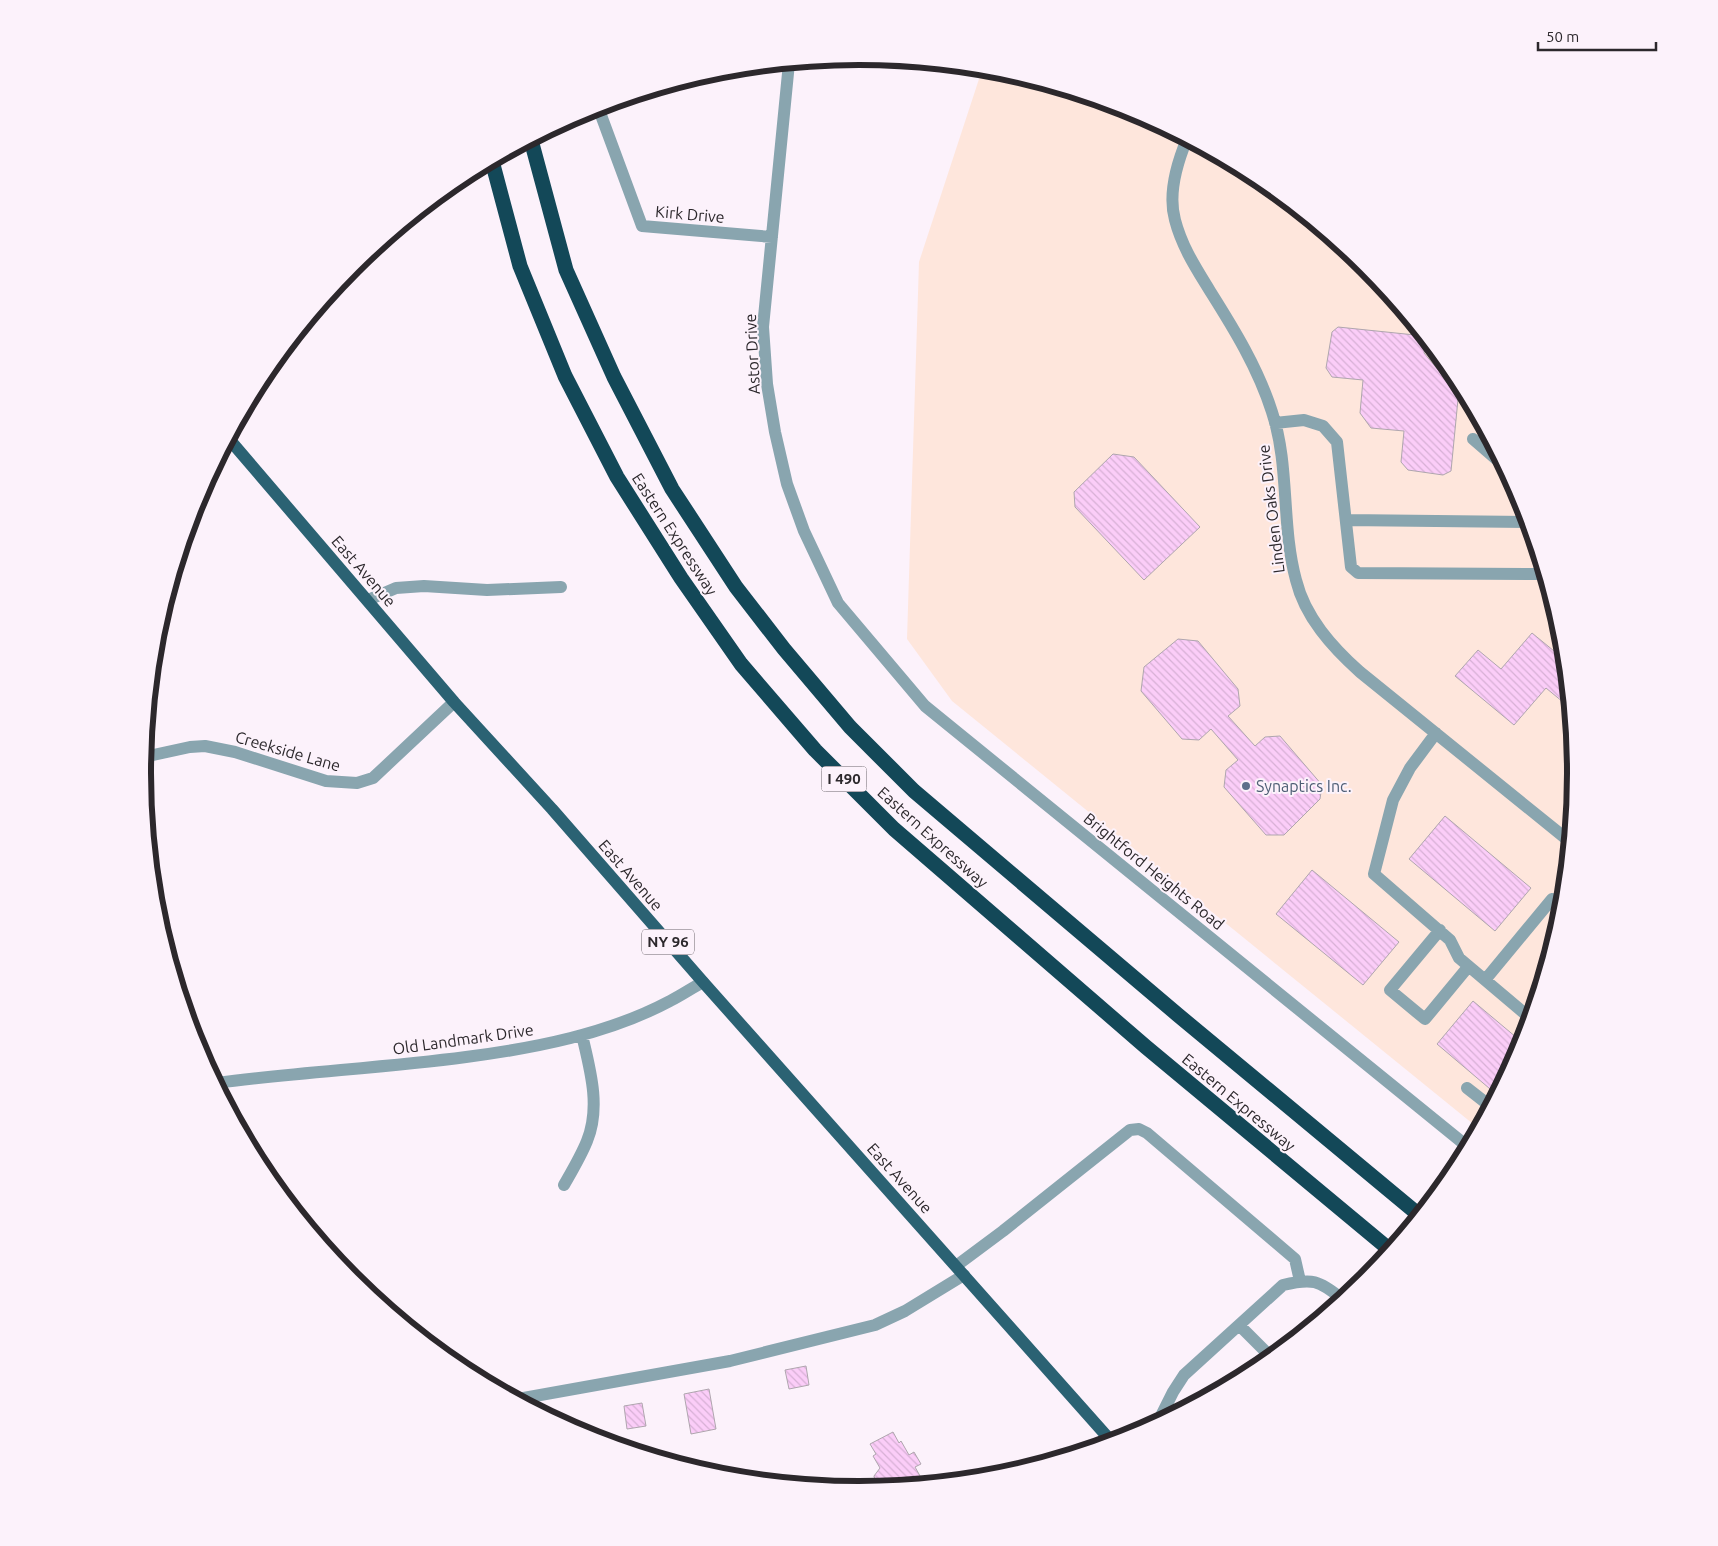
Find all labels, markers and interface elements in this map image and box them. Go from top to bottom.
scale bar [1538,20,1656,52]
text: 50 m [1546,28,1579,45]
street label: Kirk Drive [655,202,725,226]
street label: Astor Drive [741,313,763,395]
street label: Linden Oaks Drive [1254,444,1288,574]
street label: Eastern Expressway [629,470,721,599]
street label: East Avenue [328,532,400,610]
street label: Creekside Lane [233,727,343,775]
road number: I 490 [822,766,866,792]
place label: Synaptics Inc. [1256,777,1352,795]
marker: Synaptics Inc. [1240,780,1252,792]
street label: Eastern Expressway [874,783,992,891]
street label: Brightford Heights Road [1080,809,1228,933]
street label: East Avenue [595,836,667,914]
road number: NY 96 [642,930,694,954]
street label: Old Landmark Drive [391,1020,535,1058]
street label: Eastern Expressway [1179,1050,1299,1155]
street label: East Avenue [864,1139,936,1217]

